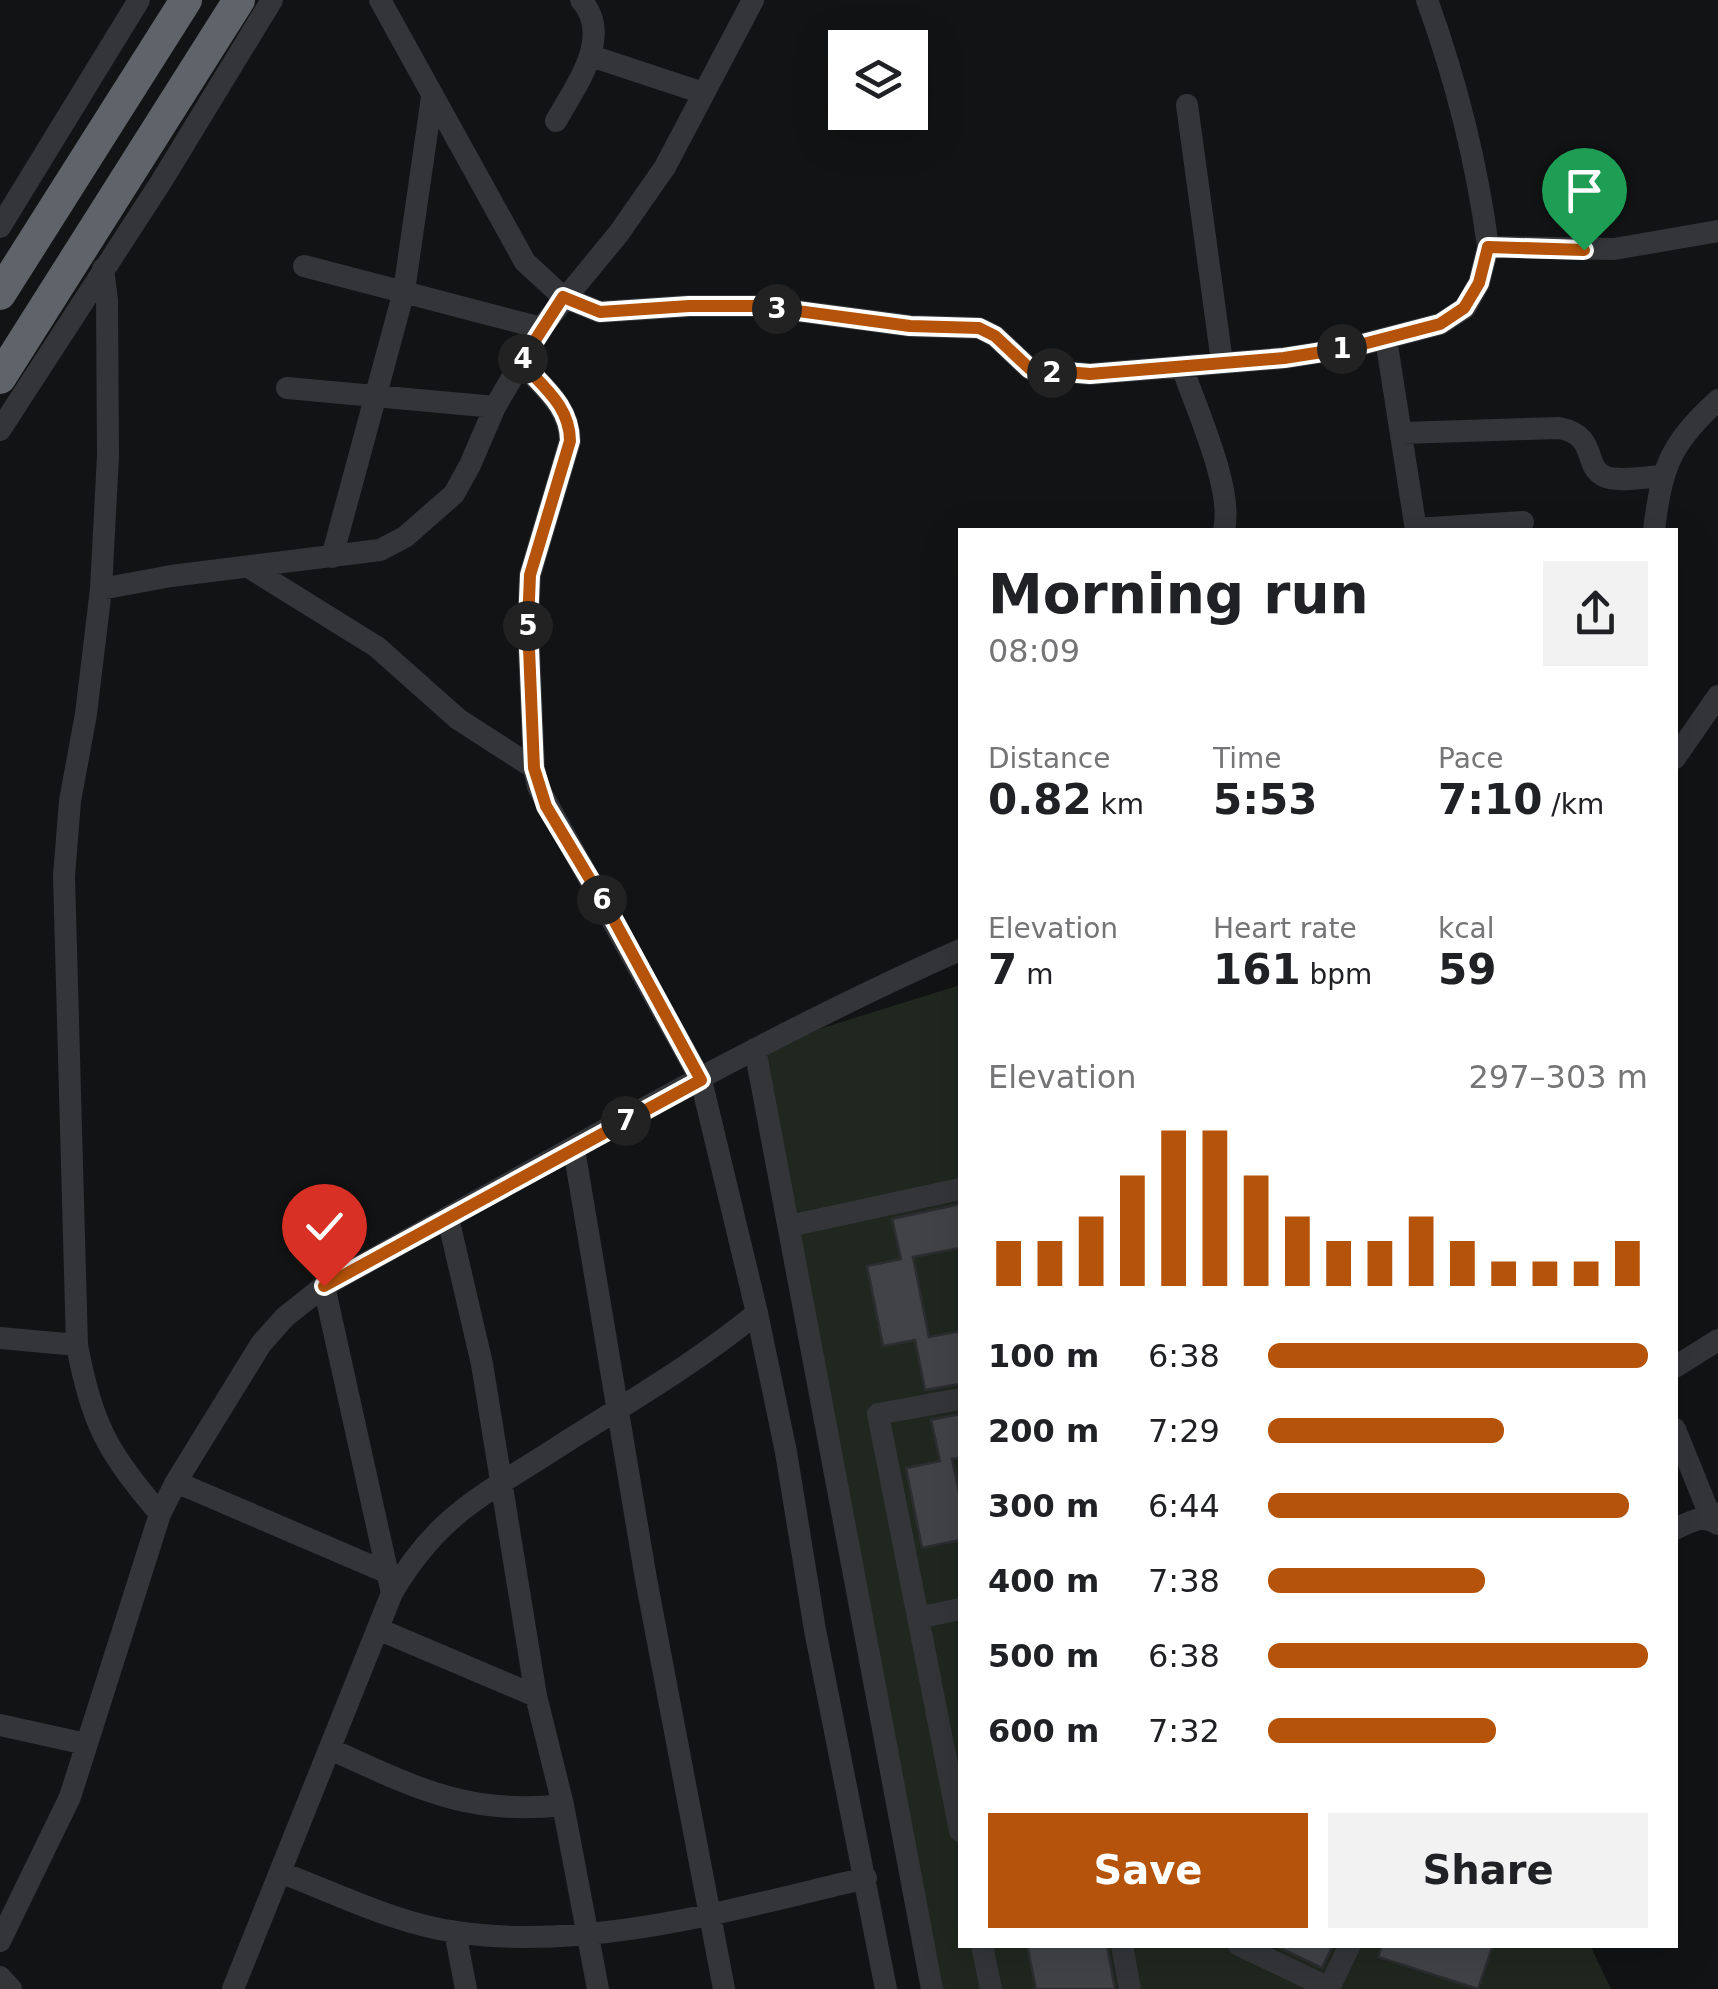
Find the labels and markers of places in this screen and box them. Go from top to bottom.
pin [1542,148,1627,251]
pin: 3 [752,284,802,334]
pin: 1 [1317,324,1367,374]
pin: 4 [498,334,548,384]
pin: 2 [1027,348,1077,398]
pin: 5 [503,601,553,651]
pin: 6 [577,875,627,925]
pin: 7 [601,1096,651,1146]
pin [282,1184,367,1287]

